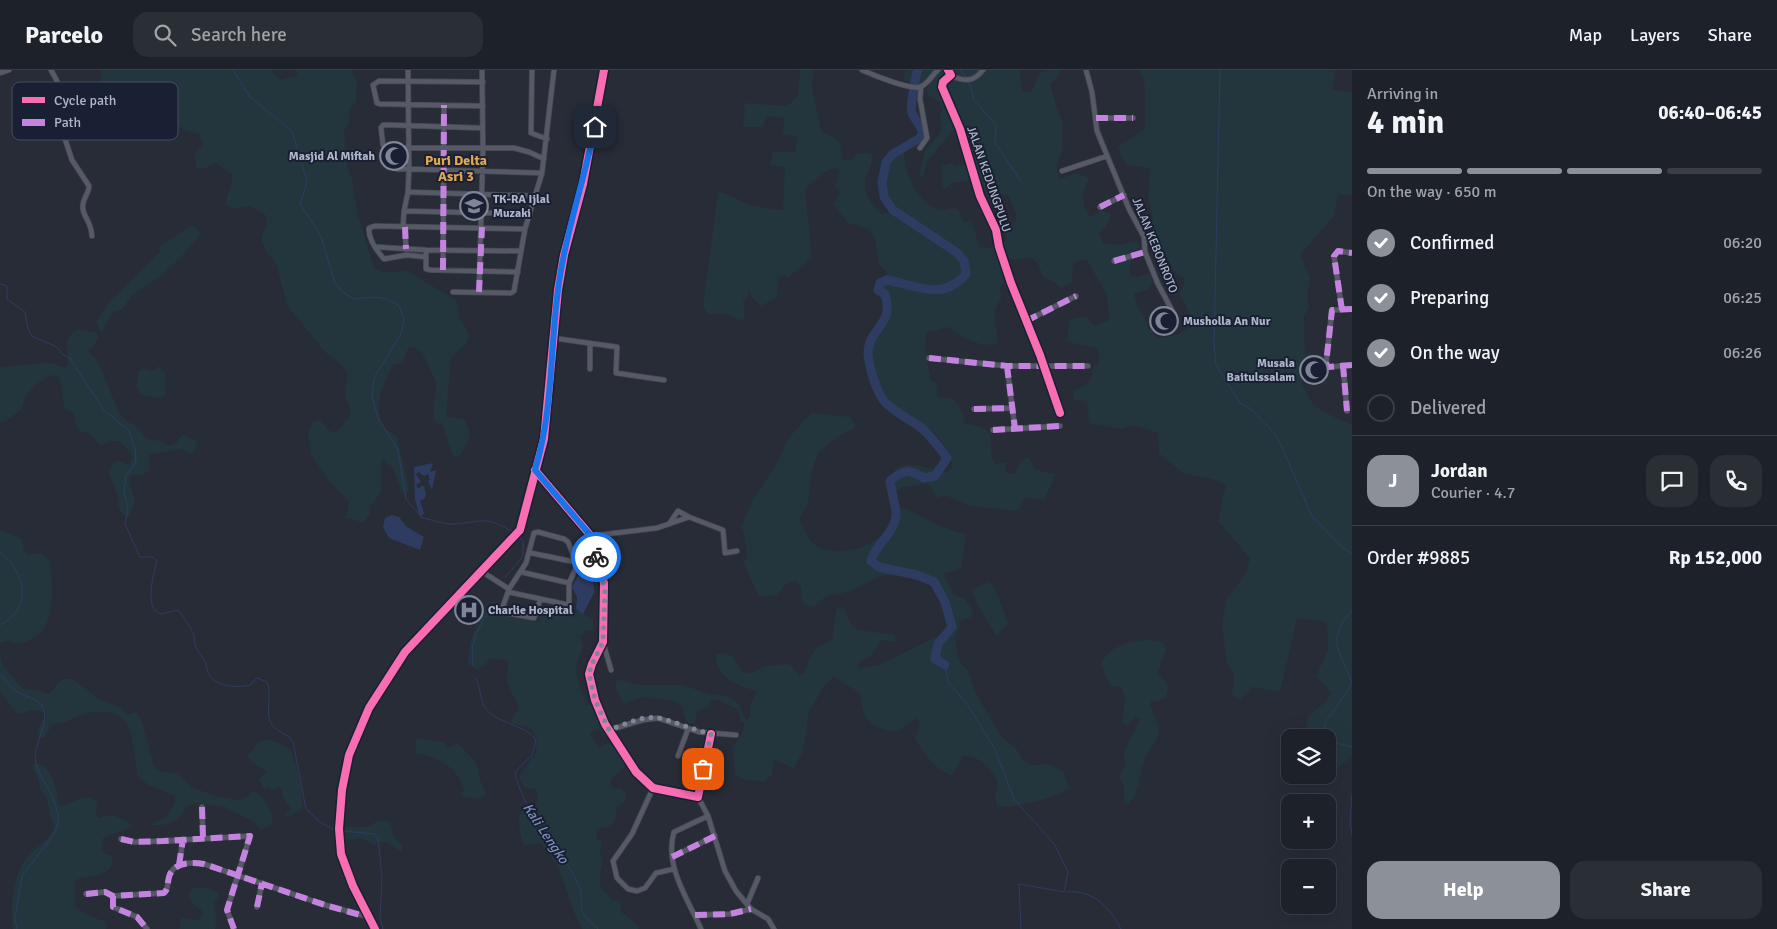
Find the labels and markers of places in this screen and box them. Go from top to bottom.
pin [574,106,616,148]
mosque icon: Masjid Al Miftah [379,141,409,171]
place label: Masjid Al Miftah [289,149,375,164]
school or university icon: TK-RA Ijlal Muzaki [459,191,489,221]
place label: TK-RA Ijlal Muzaki [493,192,550,221]
mosque icon: Musholla An Nur [1149,306,1179,336]
place label: Musholla An Nur [1183,314,1271,329]
mosque icon: Musala Baitulssalam [1299,355,1329,385]
place label: Musala Baitulssalam [1227,356,1295,385]
hospital icon: Charlie Hospital [454,595,484,625]
place label: Charlie Hospital [488,603,573,618]
pin [682,748,724,790]

